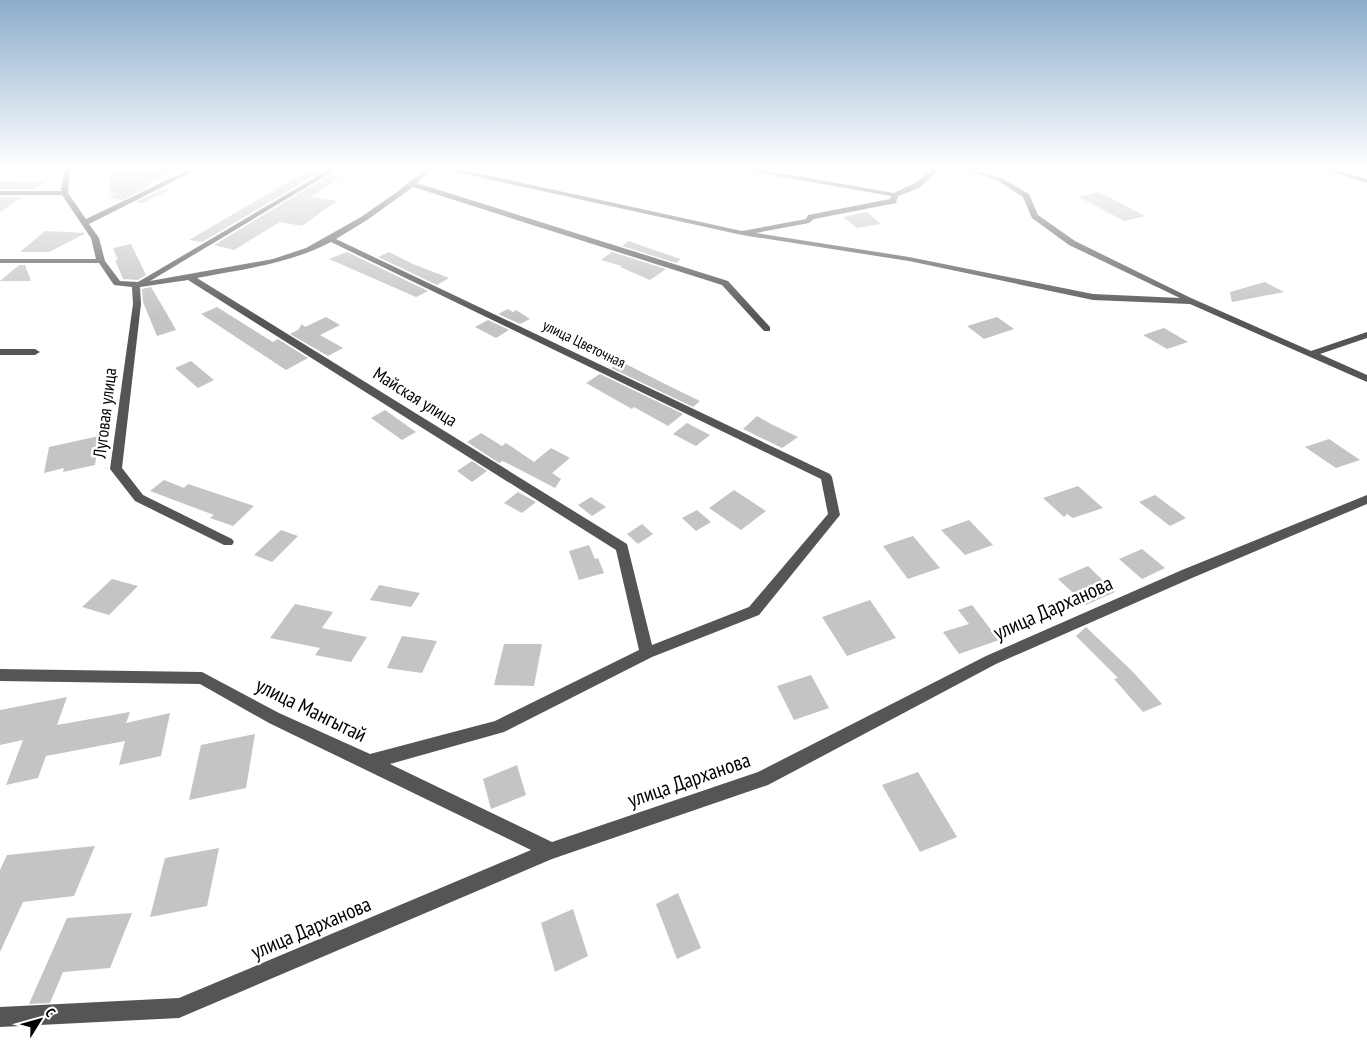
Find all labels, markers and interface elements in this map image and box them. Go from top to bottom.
street label: улица Цветочная [540,315,629,372]
street label: Майская улица [369,362,462,431]
street label: Луговая улица [87,366,121,460]
street label: улица Дарханова [989,569,1117,646]
street label: улица Мангытай [251,671,371,748]
street label: улица Дарханова [624,746,754,813]
street label: улица Дарханова [247,890,375,965]
north arrow [15,995,65,1045]
text: С [41,1004,60,1021]

